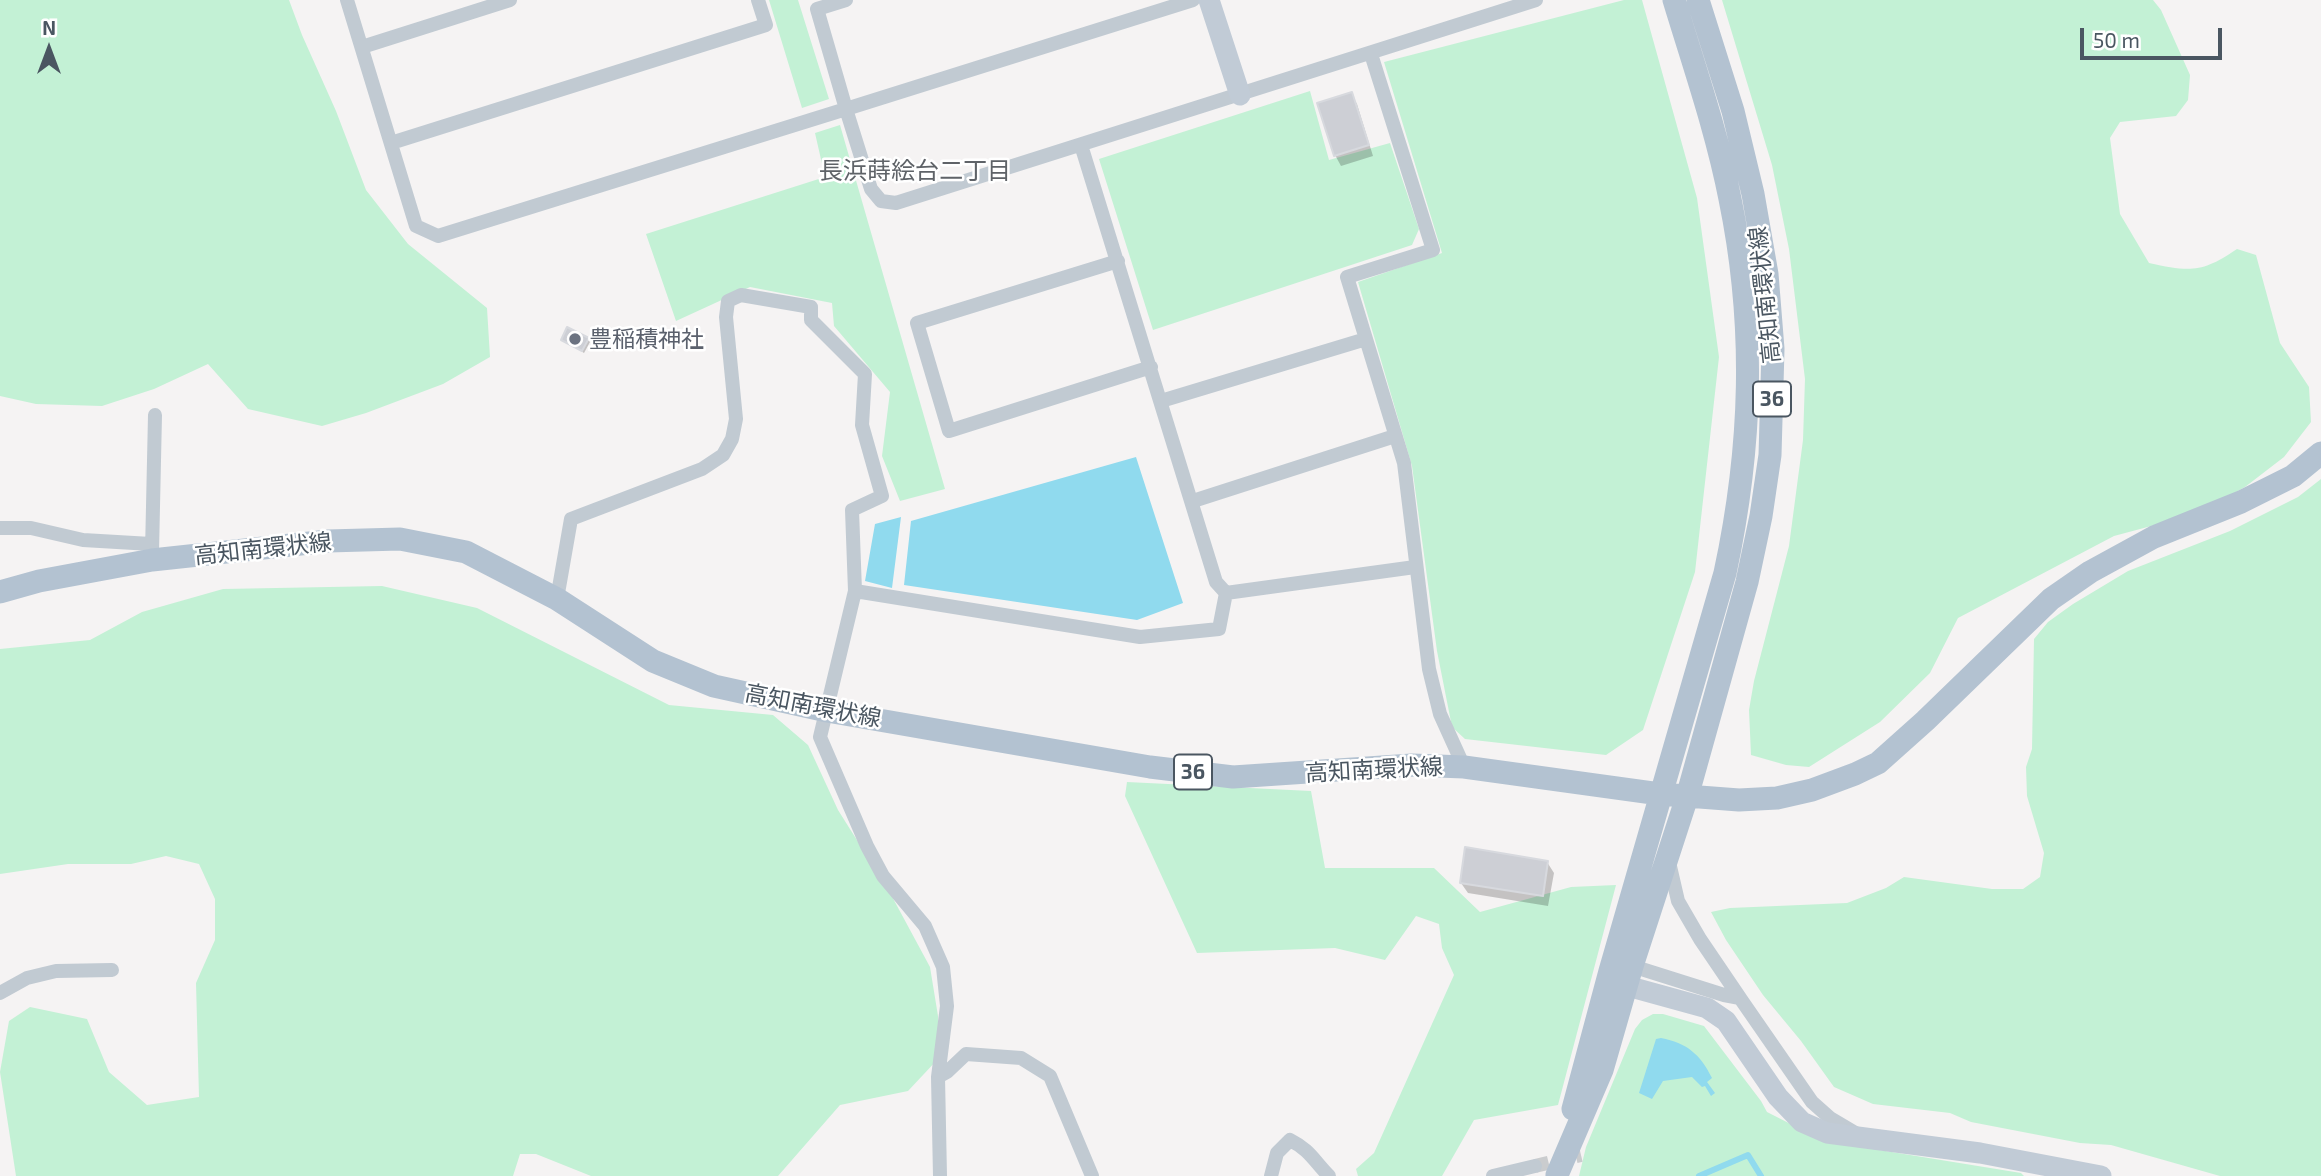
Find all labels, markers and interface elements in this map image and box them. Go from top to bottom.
north arrow [14,14,84,84]
scale bar [2083,14,2225,58]
text: N [42,16,56,39]
text: 50 m [2093,27,2140,52]
district label: 長浜蒔絵台二丁目 [819,157,1011,185]
street label: 高知南環状線 [1744,225,1786,365]
place label: 豊稲積神社 [589,325,704,353]
marker: 豊稲積神社 [567,331,583,347]
road number: 36 [1753,382,1791,416]
street label: 高知南環状線 [193,528,333,570]
street label: 高知南環状線 [743,679,883,733]
street label: 高知南環状線 [1304,753,1444,787]
road number: 36 [1174,754,1212,790]

